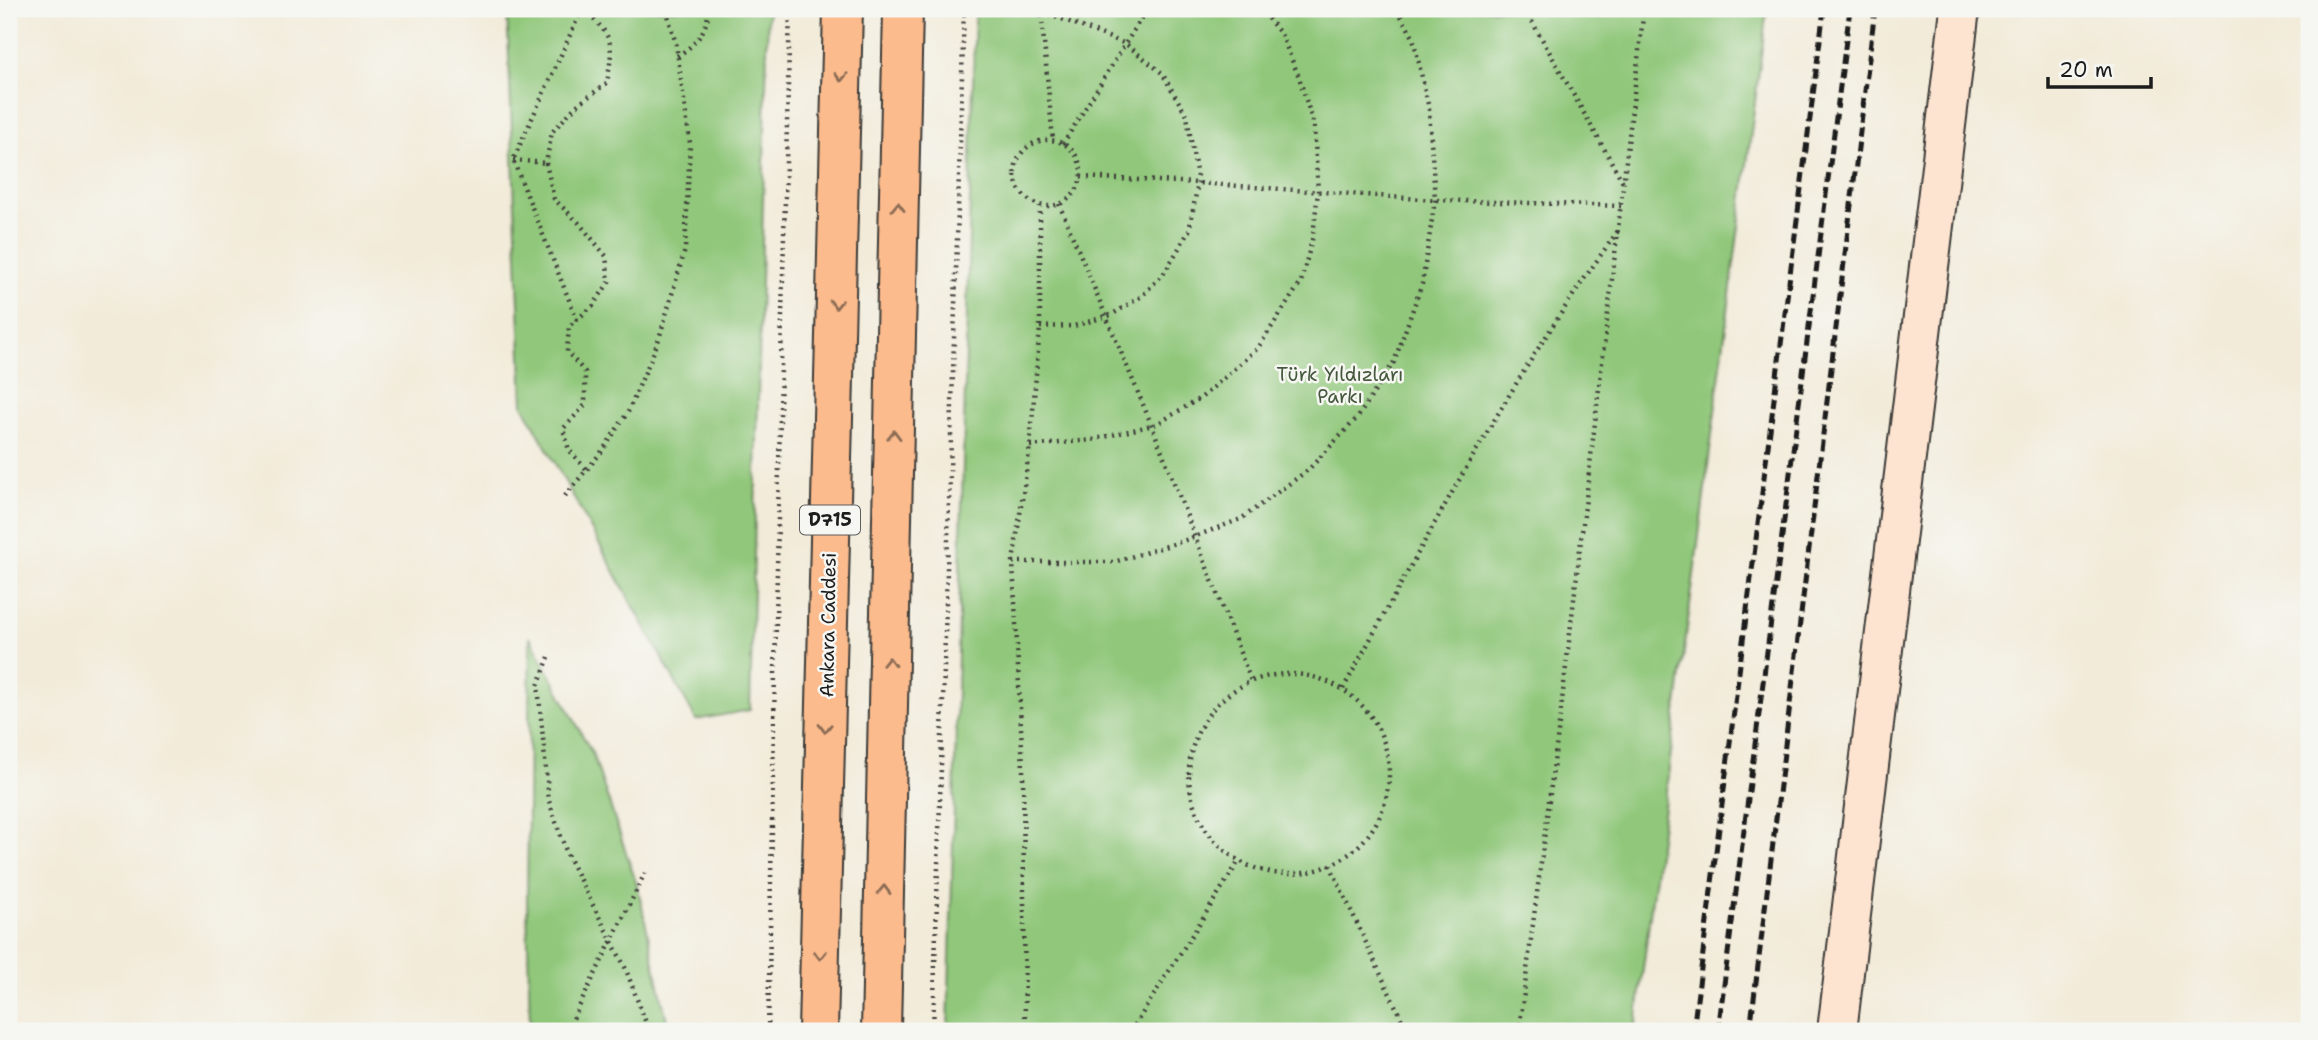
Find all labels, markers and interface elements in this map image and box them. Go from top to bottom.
scale bar [2048,46,2152,90]
text: 20 m [2059,56,2113,84]
one-way arrow [833,72,849,83]
one-way arrow [891,201,906,212]
one-way arrow [828,299,843,310]
park label: Türk Yıldızları Parkı [1277,362,1403,409]
one-way arrow [886,429,901,440]
road number: D715 [800,506,860,534]
street label: Ankara Caddesi [814,552,842,698]
one-way arrow [881,656,897,667]
one-way arrow [818,723,833,734]
one-way arrow [876,884,892,894]
one-way arrow [812,950,828,961]

